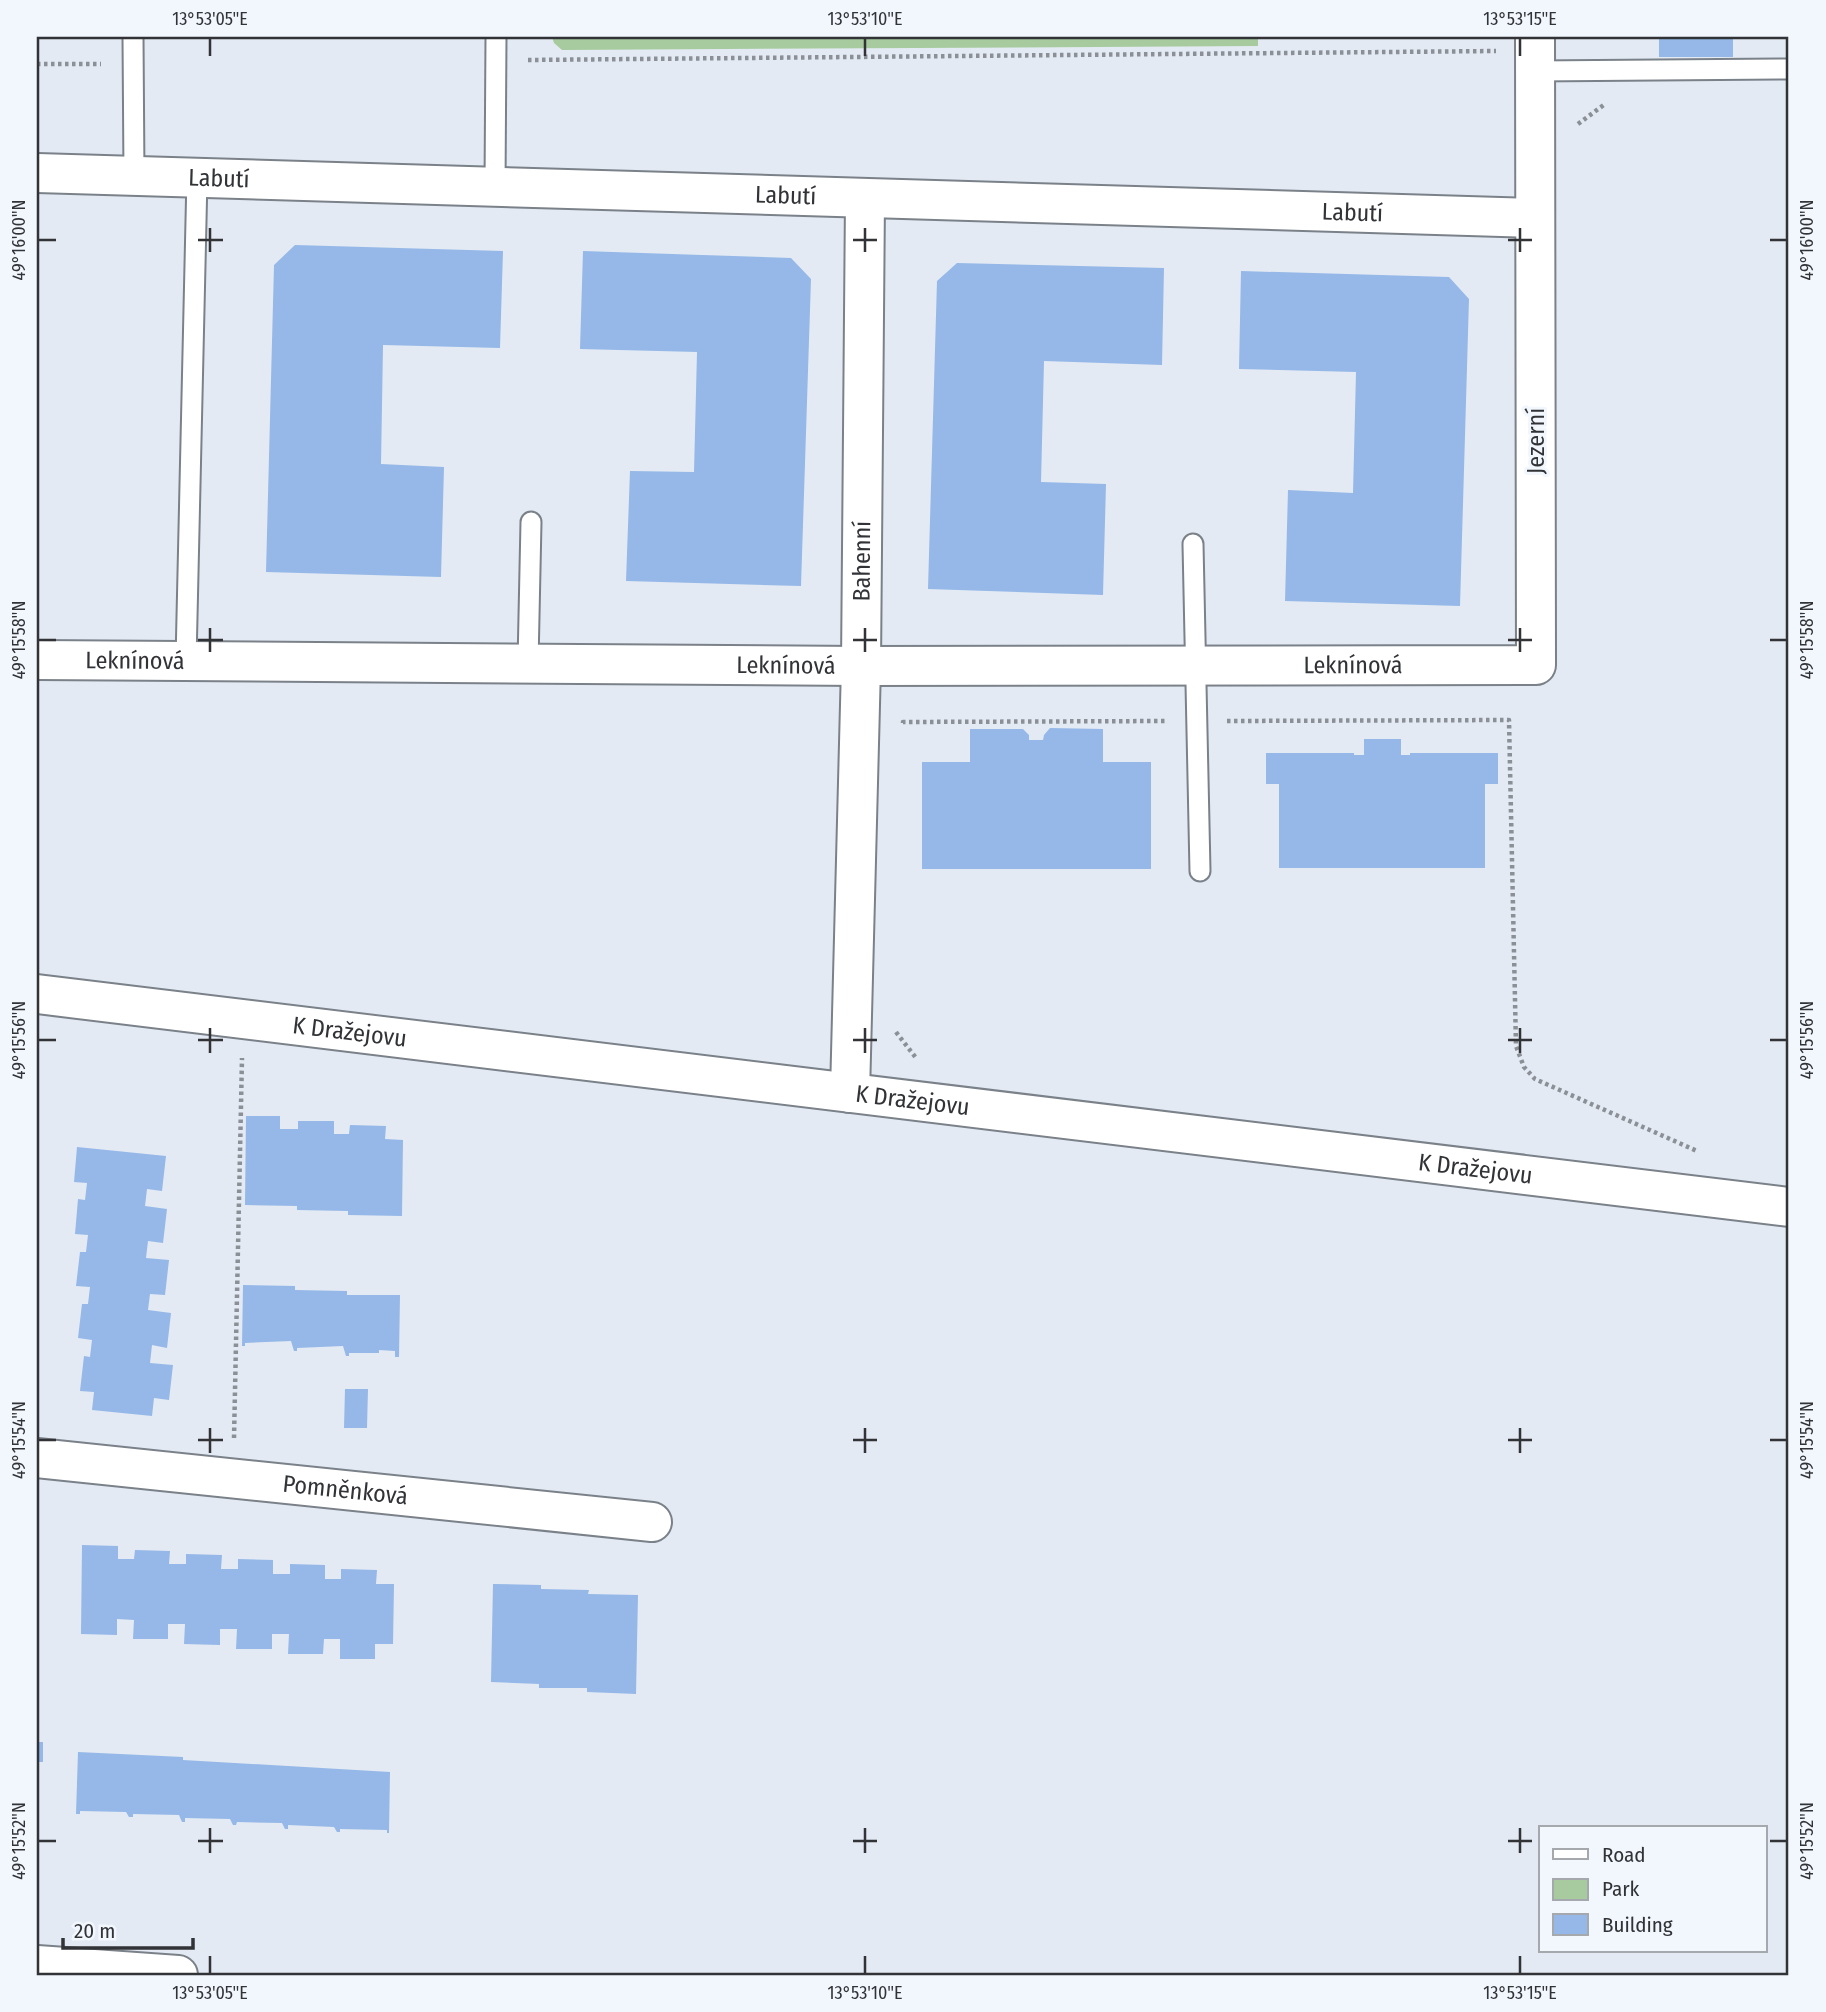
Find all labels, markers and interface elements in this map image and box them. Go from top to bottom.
text: 13°53'05"E [172,8,248,30]
text: 13°53'10"E [828,8,902,30]
text: 13°53'15"E [1483,8,1557,30]
street label: Labutí [188,164,250,193]
street label: Labutí [755,181,817,210]
street label: Labutí [1321,198,1384,227]
text: 49°16'00"N [8,200,30,280]
text: 49°16'00"N [1796,200,1818,280]
street label: Jezerní [1522,408,1550,474]
street label: Bahenní [848,521,876,602]
text: 49°15'58"N [8,601,30,679]
text: 49°15'58"N [1796,601,1818,679]
street label: Leknínová [85,646,185,675]
street label: Leknínová [736,651,836,680]
street label: Leknínová [1303,651,1403,679]
text: 49°15'56"N [8,1001,30,1079]
text: 49°15'56"N [1796,1001,1818,1079]
street label: K Dražejovu [291,1011,408,1053]
street label: K Dražejovu [854,1080,971,1121]
street label: K Dražejovu [1417,1148,1534,1190]
text: 49°15'54"N [8,1401,30,1479]
text: 49°15'54"N [1796,1401,1818,1479]
street label: Pomněnková [281,1470,409,1511]
text: 49°15'52"N [8,1802,30,1880]
text: 49°15'52"N [1796,1802,1818,1880]
legend [1539,1826,1766,1952]
text: Road [1602,1842,1646,1868]
text: Park [1602,1876,1640,1902]
scale bar [63,1907,192,1951]
text: Building [1602,1912,1673,1938]
text: 20 m [74,1918,115,1944]
text: 13°53'05"E [172,1982,248,2004]
text: 13°53'10"E [828,1982,902,2004]
text: 13°53'15"E [1483,1982,1557,2004]

